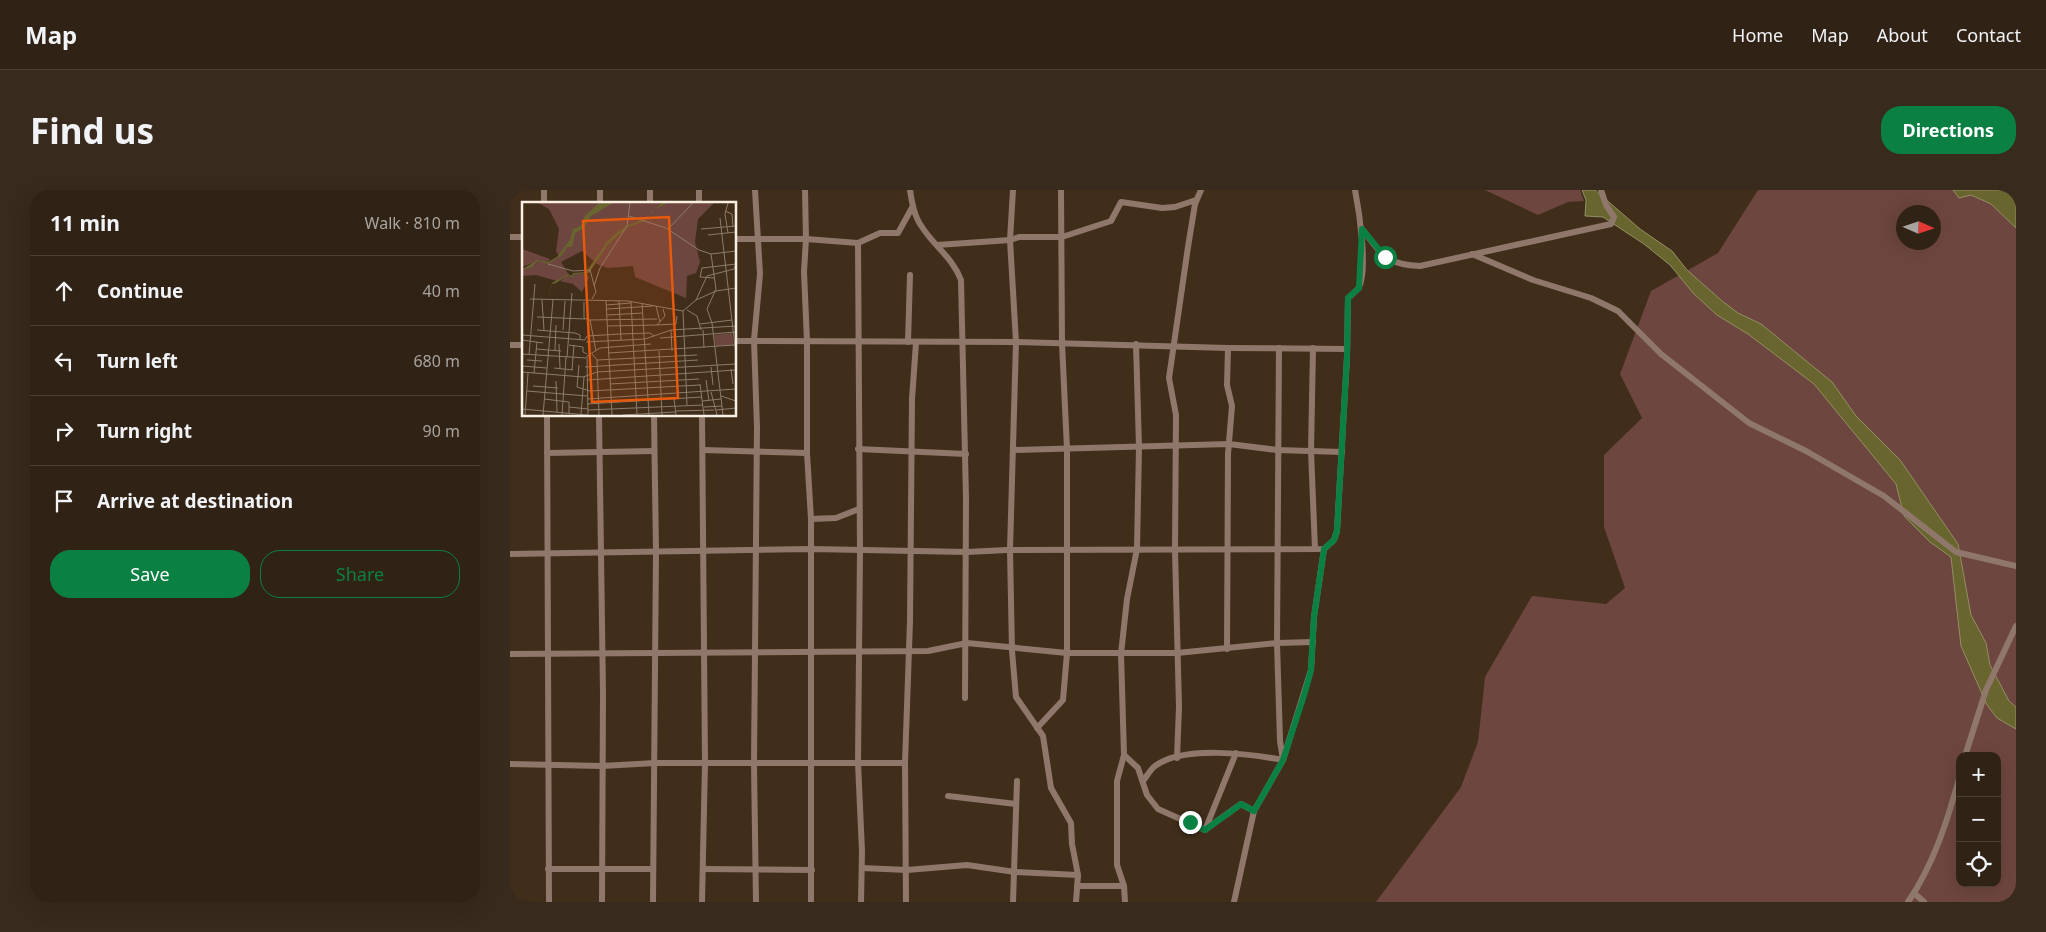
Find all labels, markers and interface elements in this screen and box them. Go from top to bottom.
text: Map [25,18,77,51]
text: Home [1732,23,1783,47]
text: Map [1811,23,1849,47]
text: About [1877,23,1928,47]
text: Contact [1956,23,2021,47]
button: Directions [1881,106,2016,154]
text: Find us [30,107,154,154]
inset map [522,202,736,416]
north arrow [1896,205,1941,250]
text: 11 min [50,209,120,237]
text: Walk · 810 m [365,212,460,234]
route start [1374,246,1397,269]
icon: ahead [50,277,78,305]
text: Continue [97,278,183,304]
text: 40 m [423,280,460,302]
icon: left [50,347,78,375]
text: Turn left [97,348,178,374]
text: 680 m [413,350,460,372]
icon: right [50,417,78,445]
text: Turn right [97,418,192,444]
text: 90 m [423,420,460,442]
icon: arrive [50,487,78,515]
text: Arrive at destination [97,488,293,514]
button: Save [50,550,250,598]
button: Share [260,550,460,598]
map controls [1956,752,2001,887]
button: + [1956,752,2001,797]
button: − [1956,797,2001,842]
route end [1179,811,1202,834]
button: locate [1956,842,2001,887]

